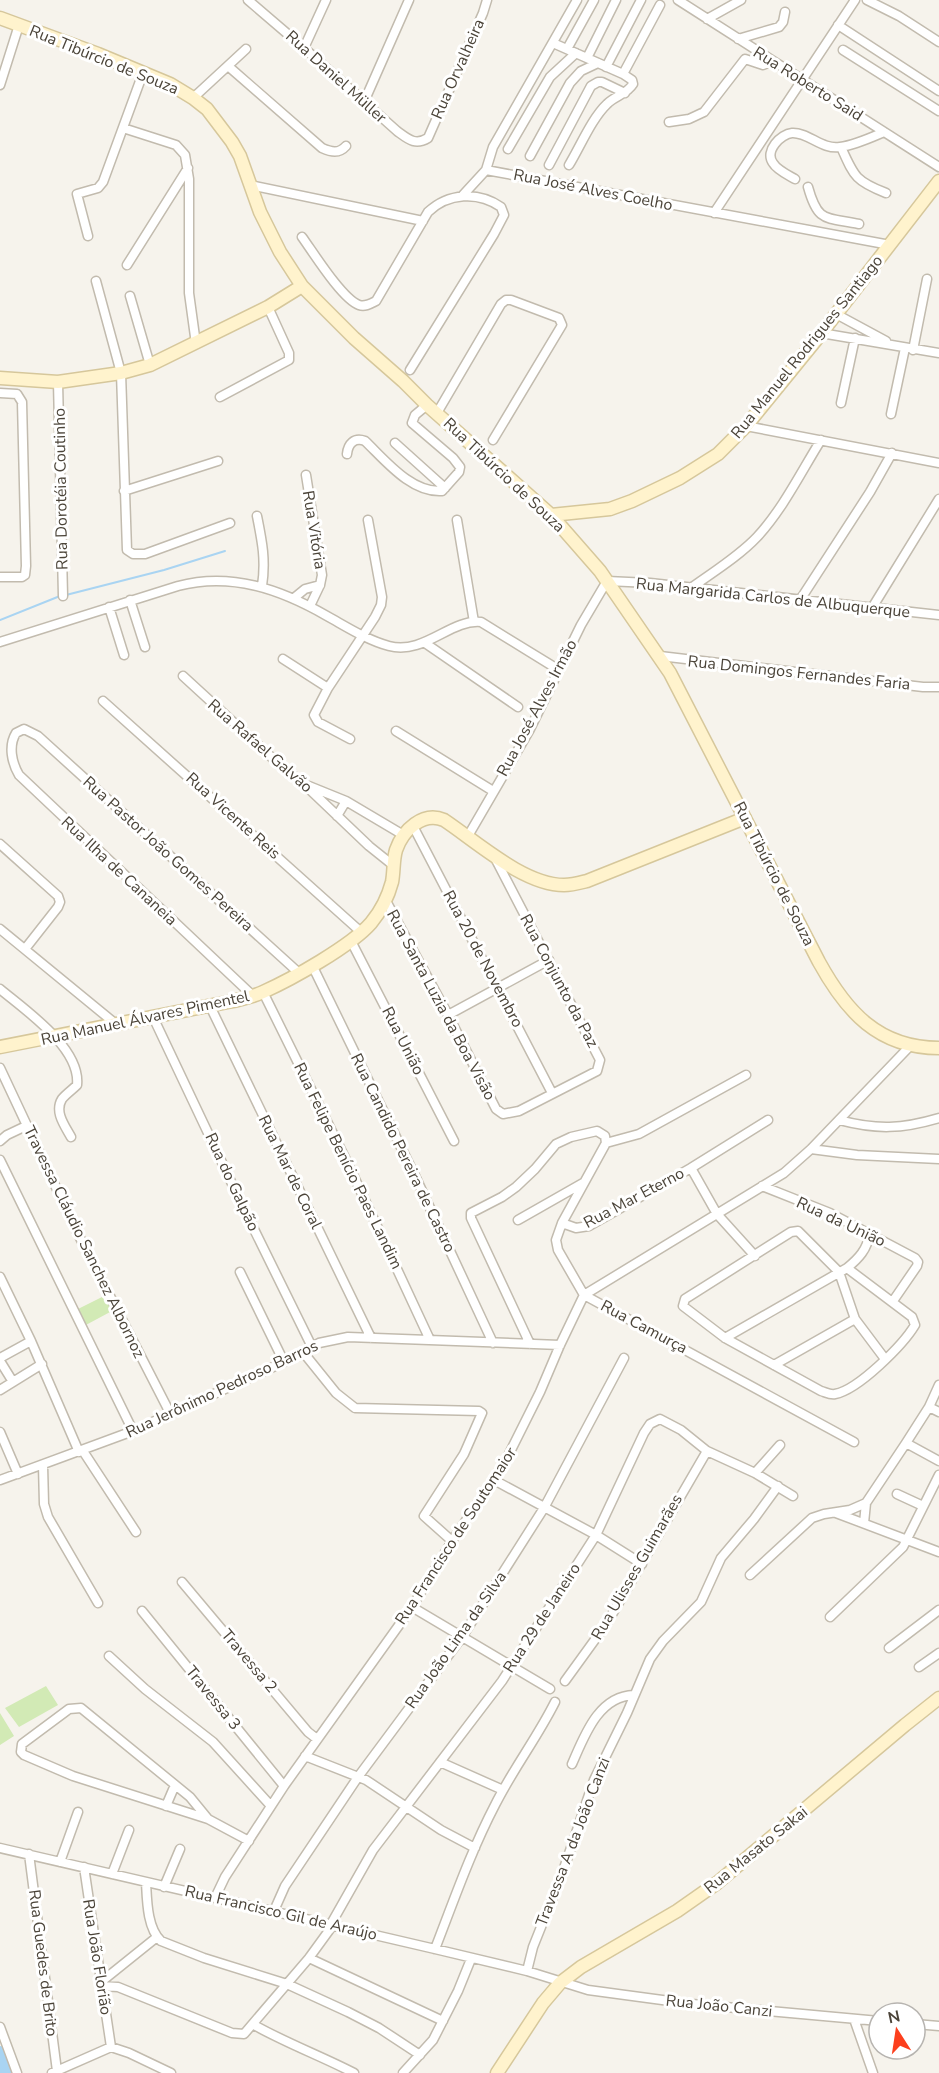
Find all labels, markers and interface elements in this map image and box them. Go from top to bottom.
street label: Rua Orvalheira [426,15,490,123]
street label: Rua Tibúrcio de Souza [26,20,182,100]
street label: Rua Daniel Müller [281,26,392,129]
street label: Rua Roberto Said [749,41,867,127]
street label: Rua José Alves Coelho [512,164,675,216]
street label: Rua Manuel Rodrigues Santiago [726,251,888,443]
street label: Rua Dorotéia Coutinho [49,408,73,570]
street label: Rua Tibúrcio de Souza [438,413,570,537]
street label: Rua Vitória [297,489,331,571]
street label: Rua Margarida Carlos de Albuquerque [635,573,911,623]
street label: Rua José Alves Irmão [492,636,582,780]
street label: Rua Domingos Fernandes Faria [687,650,911,696]
street label: Rua Rafael Galvão [203,694,317,798]
street label: Rua Vicente Reis [181,768,285,864]
street label: Rua Pastor João Gomes Pereira [78,771,258,937]
street label: Rua Tibúrcio de Souza [728,798,820,950]
street label: Rua Ilha de Cananeia [56,811,182,931]
street label: Rua 20 de Novembro [438,887,529,1032]
street label: Rua Santa Luzia da Boa Visão [381,906,501,1104]
street label: Rua Conjunto da Paz [514,910,604,1052]
street label: Rua Manuel Álvares Pimentel [39,985,251,1051]
street label: Rua União [376,1003,430,1079]
street label: Rua Candido Pereira de Castro [345,1050,461,1256]
street label: Rua Felipe Benício Paes Landim [288,1059,408,1273]
street label: Rua Mar de Coral [253,1111,327,1233]
street label: Travessa Cláudio Sanchez Albornoz [18,1122,150,1362]
street label: Rua do Galpão [200,1129,264,1235]
street label: Rua Mar Eterno [580,1162,688,1234]
street label: Rua da União [793,1192,889,1252]
street label: Rua Camurça [597,1295,691,1359]
street label: Rua Jerônimo Pedroso Barros [122,1335,322,1443]
street label: Rua Francisco de Soutomaior [390,1443,522,1629]
street label: Rua Ulisses Guimarães [586,1490,688,1644]
street label: Rua 29 de Janeiro [498,1559,586,1677]
street label: Rua João Lima da Silva [400,1567,512,1713]
street label: Travessa 2 [216,1625,282,1697]
street label: Travessa 3 [180,1661,246,1735]
street label: Travessa A da João Canzi [531,1754,615,1930]
street label: Rua Masato Sakai [700,1801,812,1899]
street label: Rua Francisco Gil de Araújo [183,1880,379,1946]
street label: Rua Guedes de Brito [23,1888,63,2038]
street label: Rua João Florião [77,1898,117,2017]
street label: Rua João Canzi [665,1989,773,2023]
north arrow [867,2001,927,2061]
text: N [886,2005,902,2029]

